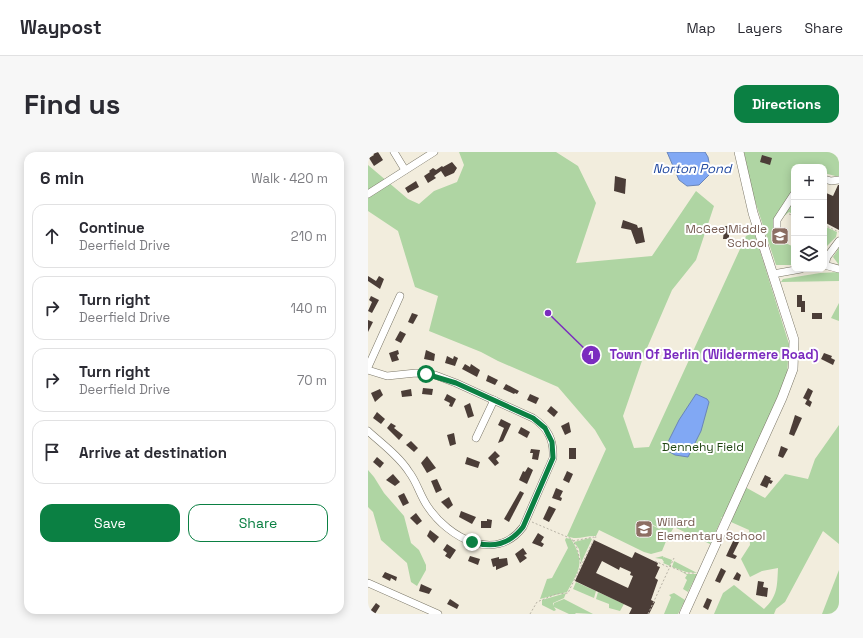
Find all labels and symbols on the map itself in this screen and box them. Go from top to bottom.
water label: Norton Pond [653,160,733,177]
place label: McGee Middle School [685,221,767,251]
school or university icon: McGee Middle School [770,226,790,246]
callout: Town Of Berlin (Wildermere Road) [581,342,826,367]
text: Town Of Berlin (Wildermere Road) [609,346,819,363]
text: 1 [588,347,594,363]
route start [417,365,435,383]
park label: Dennehy Field [662,439,744,455]
place label: Willard Elementary School [657,514,765,544]
school or university icon: Willard Elementary School [634,519,654,539]
route end [463,533,481,551]

